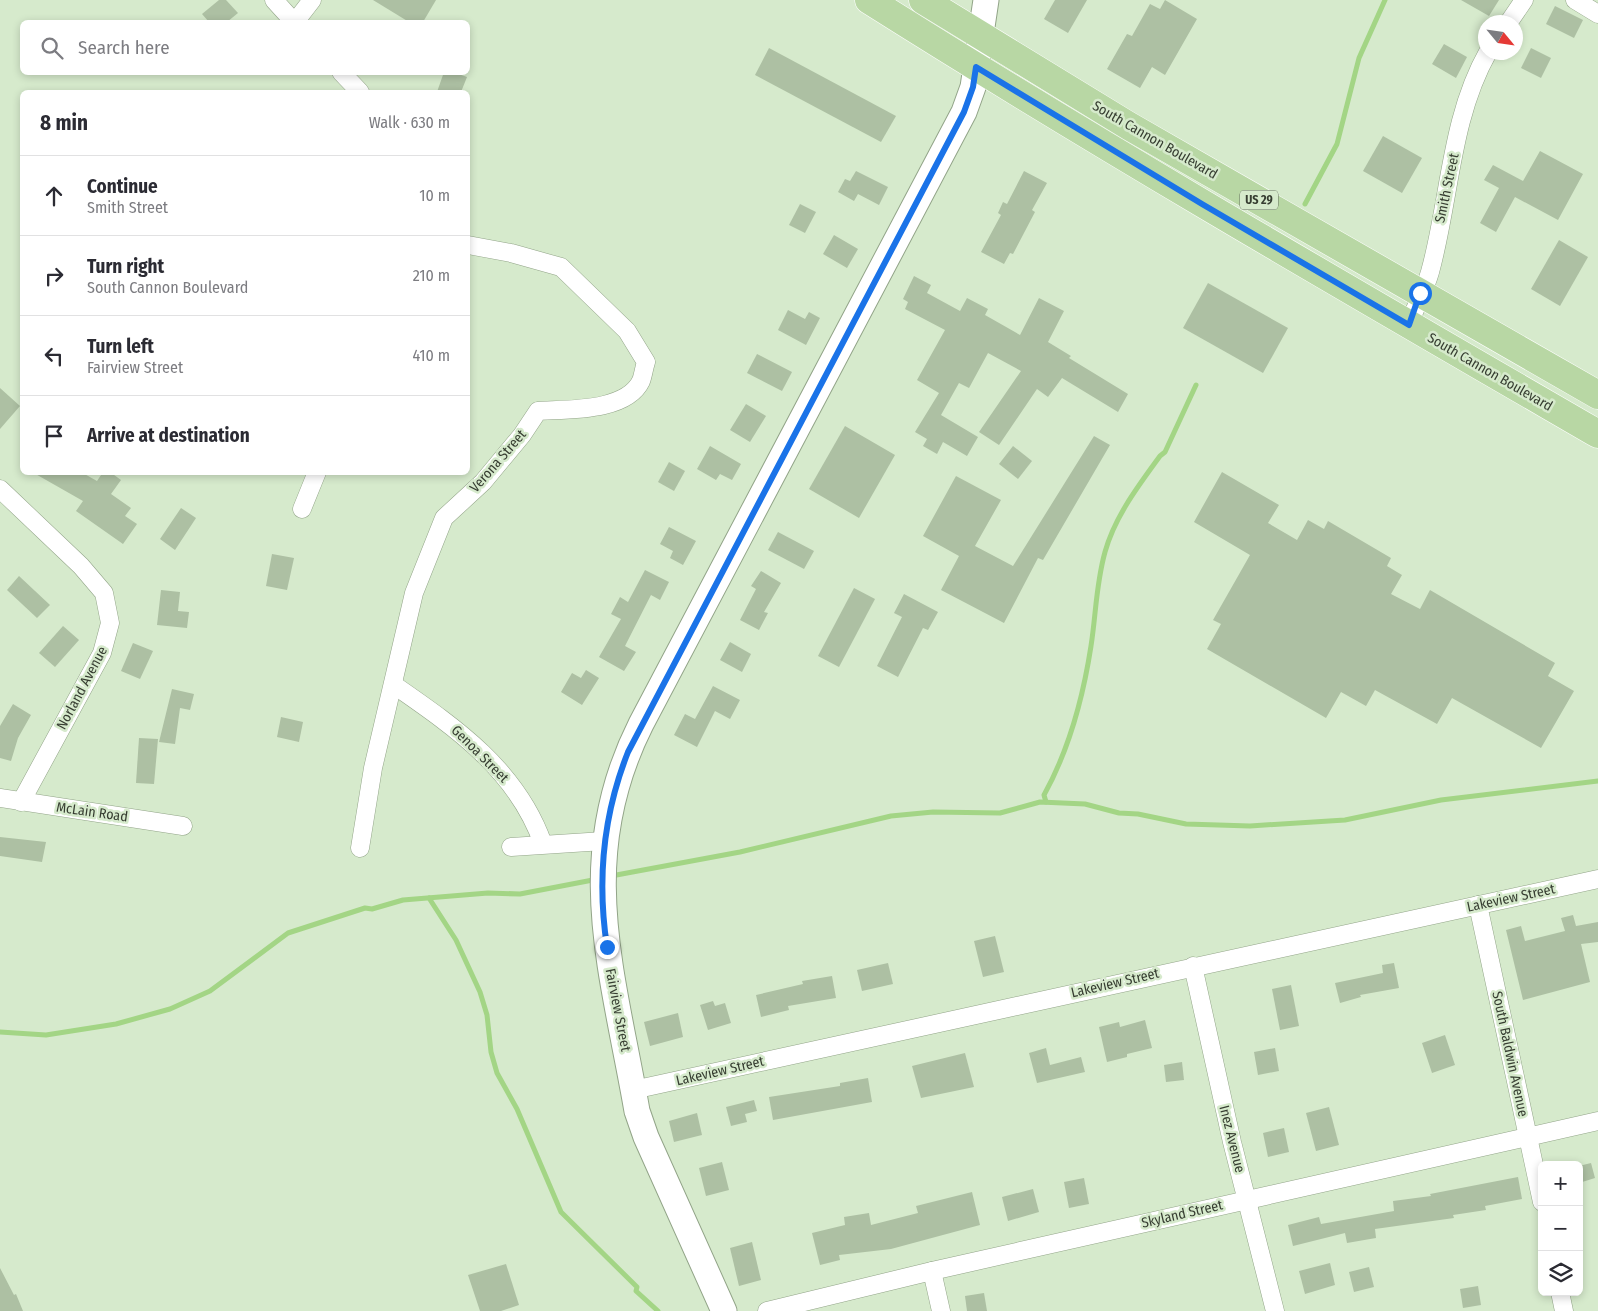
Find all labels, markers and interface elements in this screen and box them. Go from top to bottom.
north arrow [1478,15,1523,60]
search box [20,20,470,75]
icon: search [38,34,66,62]
text: Search here [78,36,170,59]
street label: South Cannon Boulevard [1090,97,1220,183]
text: 8 min [40,110,88,136]
text: Walk · 630 m [369,113,450,132]
street label: Smith Street [1431,151,1463,224]
text: Continue [87,175,158,198]
icon: ahead [40,182,68,210]
text: 10 m [419,186,450,205]
road number: US 29 [1240,190,1278,210]
text: Smith Street [87,198,168,217]
text: Turn right [87,255,164,278]
icon: right [40,262,68,290]
text: 210 m [413,266,450,285]
text: South Cannon Boulevard [87,278,248,297]
route start [1409,282,1432,305]
street label: South Cannon Boulevard [1425,329,1555,415]
text: Turn left [87,335,154,358]
icon: left [40,342,68,370]
text: 410 m [412,346,450,365]
text: Fairview Street [87,358,183,377]
icon: arrive [40,422,68,450]
text: Arrive at destination [87,424,250,447]
street label: Verona Street [466,426,530,496]
street label: Norland Avenue [53,644,111,732]
street label: Genoa Street [448,722,513,787]
street label: McLain Road [55,799,129,825]
street label: Lakeview Street [1465,880,1557,916]
route end [596,936,619,959]
street label: Lakeview Street [1069,965,1161,1001]
street label: Fairview Street [602,967,634,1053]
street label: South Baldwin Avenue [1488,990,1532,1118]
street label: Lakeview Street [674,1053,766,1089]
street label: Inez Avenue [1215,1104,1249,1174]
map controls [1538,1161,1583,1296]
button: + [1538,1161,1583,1206]
street label: Skyland Street [1140,1196,1225,1232]
button: − [1538,1206,1583,1251]
button: layers [1538,1251,1583,1296]

